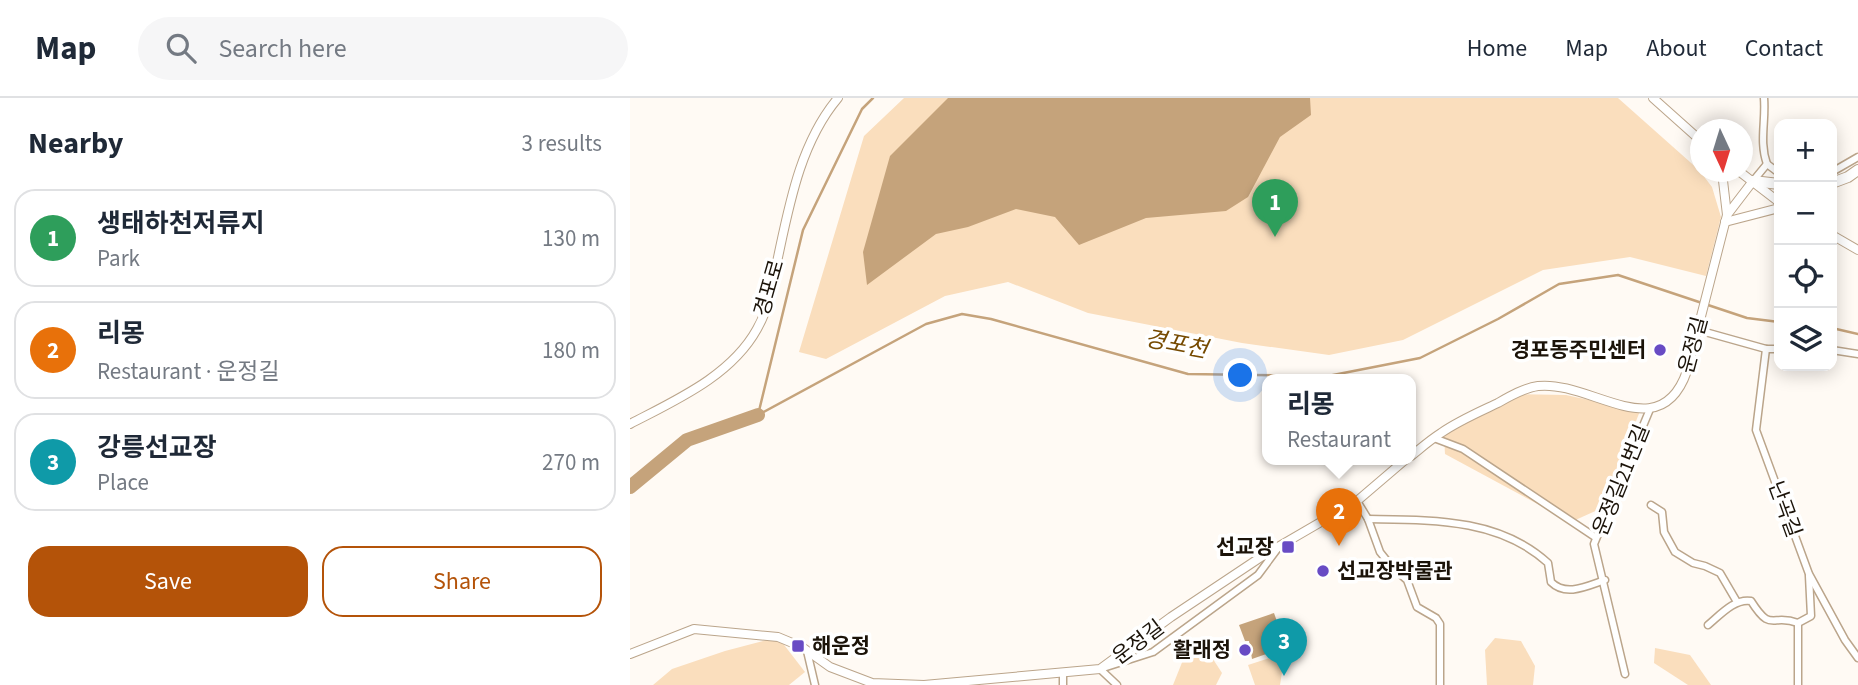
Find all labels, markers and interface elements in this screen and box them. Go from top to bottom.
search box [138,17,628,80]
text: Map [35,25,96,72]
icon: search [162,29,200,67]
text: Search here [218,30,347,67]
text: Home [1467,31,1527,66]
text: Map [1565,31,1608,66]
text: About [1646,31,1707,66]
text: Contact [1745,31,1823,66]
north arrow [1690,119,1753,182]
map controls [1774,119,1837,371]
button: + [1774,119,1837,182]
text: Nearby [28,122,123,165]
text: 3 results [522,127,602,160]
pin: 1 [1252,179,1298,237]
button: − [1774,182,1837,245]
text: 생태하천저류지 [97,205,264,242]
text: 1 [47,222,59,255]
text: 130 m [542,222,600,255]
text: Park [97,242,140,275]
button: locate [1774,245,1837,308]
street label: 경포로 [747,256,791,320]
button: layers [1774,308,1837,371]
street label: 운정길 [1671,313,1715,377]
text: 리몽 [97,315,145,352]
water label: 경포천 [1142,322,1213,367]
text: 2 [47,334,59,367]
text: 180 m [542,334,600,367]
place label: 경포동주민센터 [1511,335,1646,365]
marker: 경포동주민센터 [1652,342,1668,358]
text: Restaurant · 운정길 [97,355,280,388]
your location [1223,358,1257,392]
popup [1262,374,1416,465]
text: 리몽 [1287,386,1335,423]
street label: 운정길21번길 [1585,420,1657,540]
text: Restaurant [1287,423,1391,456]
text: 강릉선교장 [97,429,217,466]
text: 3 [47,446,59,479]
text: 270 m [542,446,600,479]
text: Place [97,466,149,499]
street label: 난곡길 [1761,477,1809,541]
pin: 2 [1316,488,1362,546]
place label: 선교장 [1216,532,1274,562]
marker: 선교장 [1280,539,1296,555]
button: Save [28,546,308,617]
button: Share [322,546,602,617]
place label: 선교장박물관 [1337,556,1453,586]
marker: 선교장박물관 [1315,563,1331,579]
street label: 운정길 [1106,613,1170,671]
pin: 3 [1261,618,1307,676]
place label: 해운정 [812,631,870,661]
place label: 활래정 [1173,635,1231,665]
marker: 해운정 [790,638,806,654]
marker: 활래정 [1237,642,1253,658]

